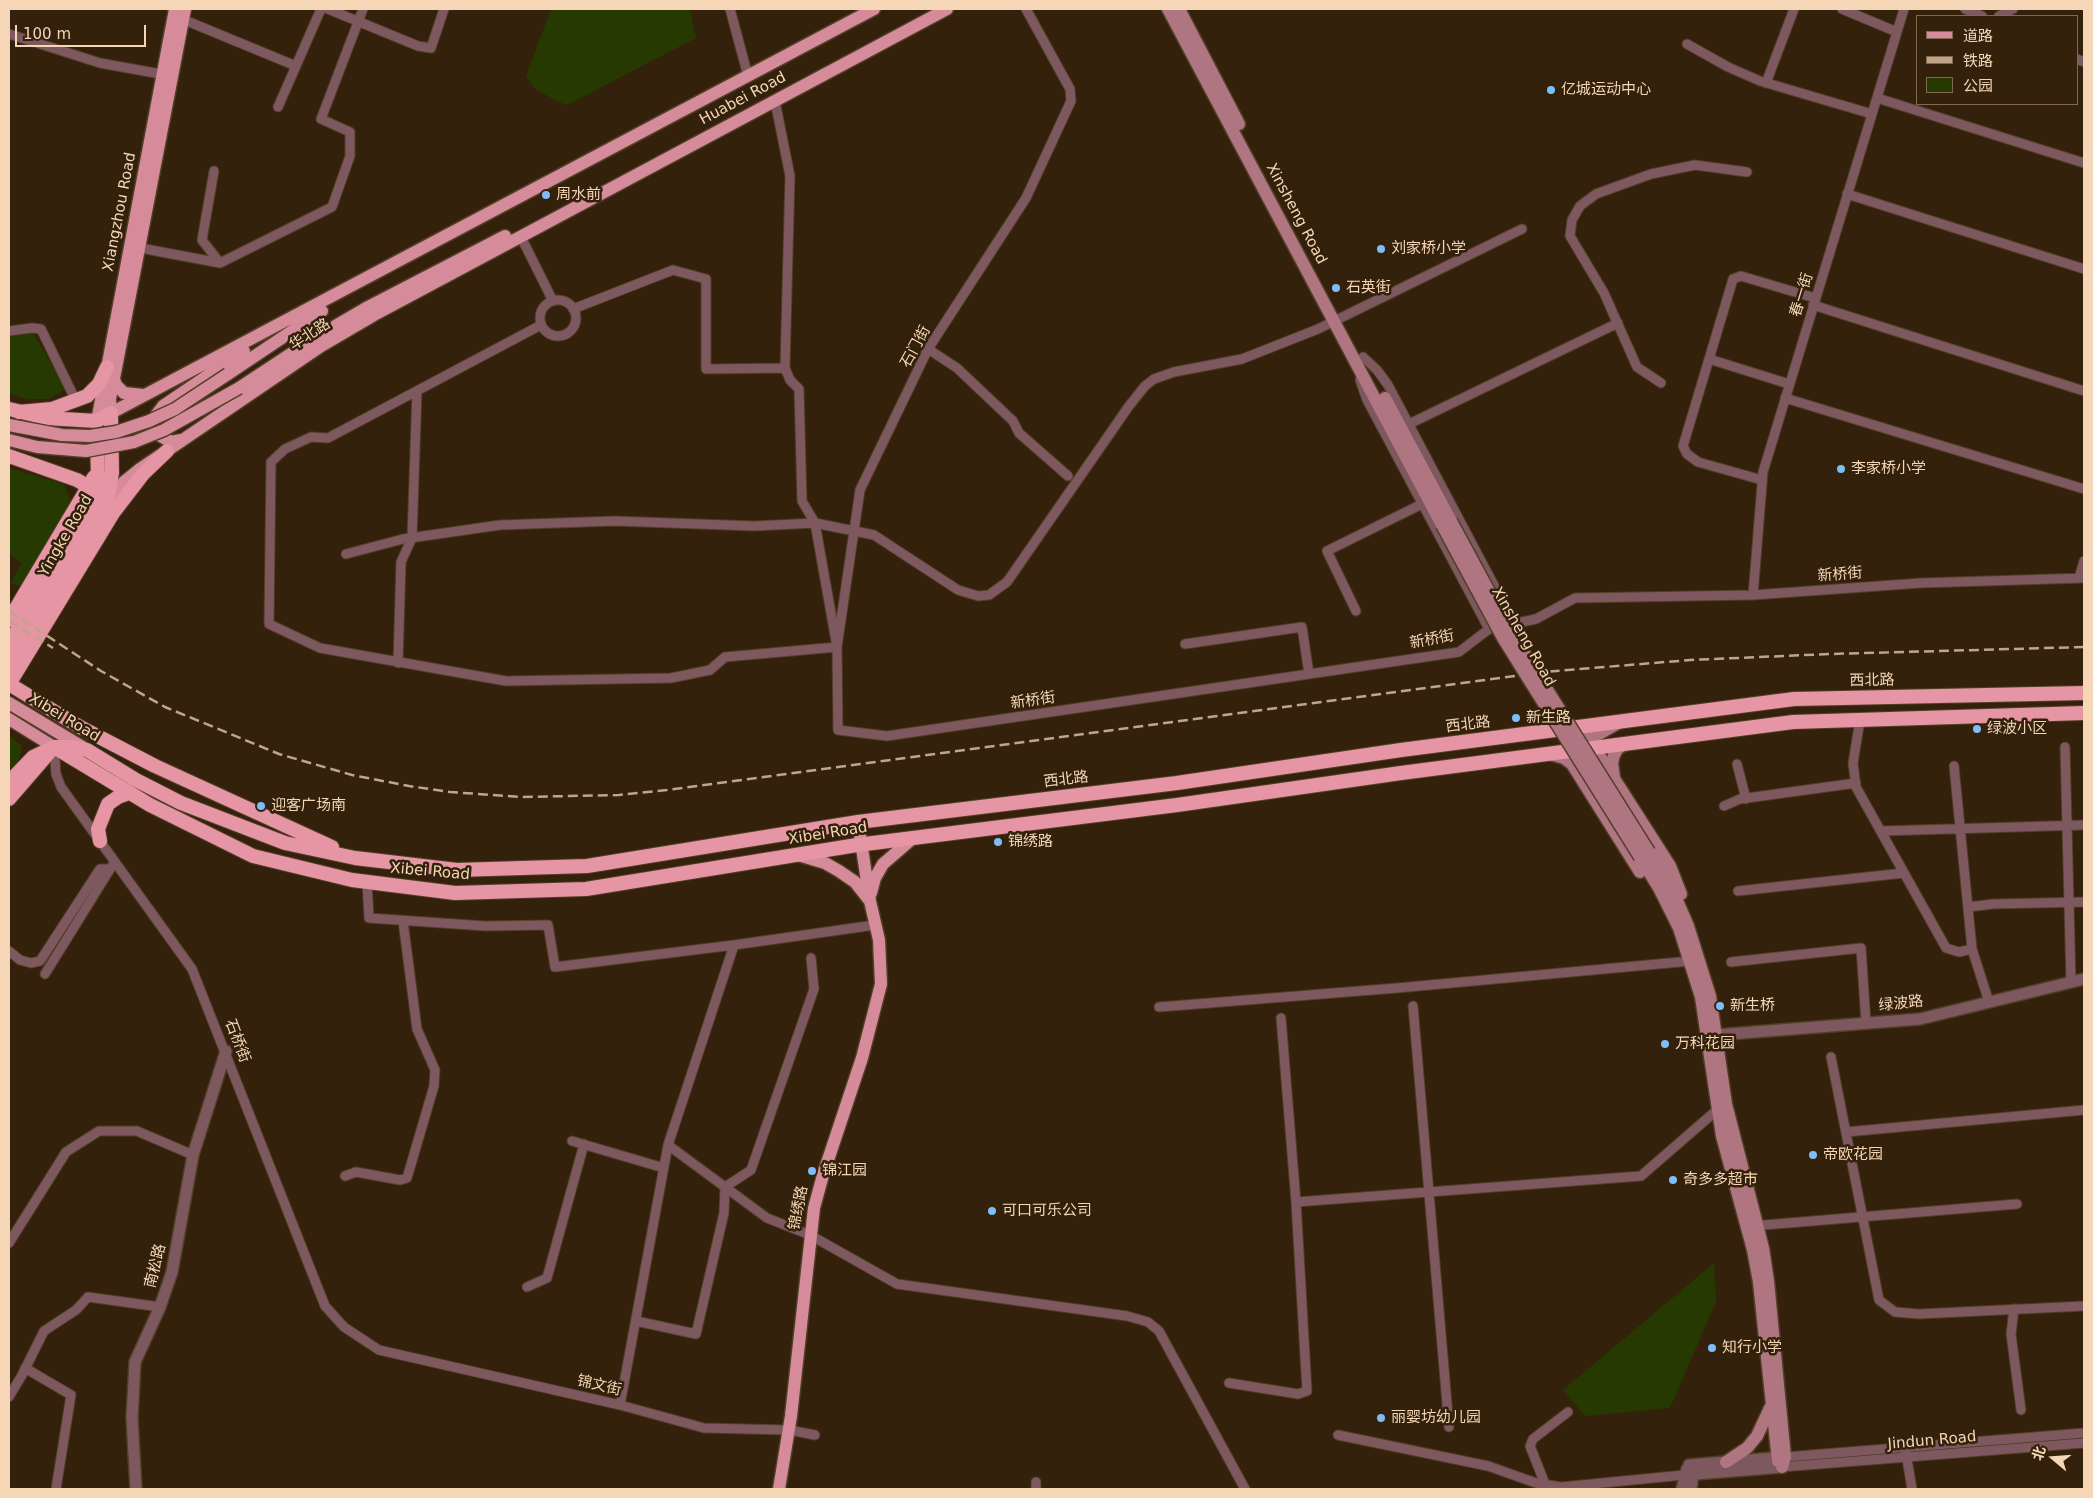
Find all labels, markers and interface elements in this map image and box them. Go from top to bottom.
scale bar [18,15,149,47]
legend [1916,15,2078,105]
text: 100 m [23,25,71,43]
text: 道路 [1963,27,1993,45]
text: 铁路 [1963,52,1993,70]
street label: Huabei Road [697,69,789,129]
text: 公园 [1963,77,1993,95]
place label: 亿城运动中心 [1561,81,1651,99]
marker: 亿城运动中心 [1545,84,1557,96]
street label: Xiangzhou Road [100,151,140,273]
street label: Xinsheng Road [1262,160,1330,268]
place label: 周水前 [556,186,601,204]
marker: 周水前 [540,189,552,201]
place label: 刘家桥小学 [1391,240,1466,258]
marker: 刘家桥小学 [1375,243,1387,255]
street label: 春一街 [1787,271,1817,319]
place label: 石英街 [1346,279,1391,297]
marker: 石英街 [1330,282,1342,294]
street label: 华北路 [286,315,334,355]
street label: 石门街 [897,323,935,371]
place label: 李家桥小学 [1851,460,1926,478]
marker: 李家桥小学 [1835,463,1847,475]
street label: Yingke Road [35,492,97,580]
street label: 新桥街 [1817,564,1863,586]
street label: Xinsheng Road [1487,584,1559,690]
street label: 新桥街 [1408,627,1456,653]
street label: 西北路 [1849,672,1895,690]
street label: 新桥街 [1009,689,1057,713]
street label: Xibei Road [25,690,103,746]
place label: 新生路 [1526,709,1571,727]
marker: 新生路 [1510,712,1522,724]
street label: 西北路 [1445,713,1491,737]
place label: 绿波小区 [1987,720,2047,738]
marker: 绿波小区 [1971,723,1983,735]
street label: 西北路 [1043,768,1089,792]
place label: 迎客广场南 [271,797,346,815]
marker: 迎客广场南 [255,800,267,812]
street label: Xibei Road [787,819,869,849]
place label: 锦绣路 [1008,833,1053,851]
marker: 锦绣路 [992,836,1004,848]
street label: Xibei Road [389,860,471,884]
street label: 绿波路 [1878,993,1924,1015]
place label: 新生桥 [1730,997,1775,1015]
marker: 新生桥 [1714,1000,1726,1012]
street label: 石桥街 [221,1017,253,1065]
place label: 万科花园 [1675,1035,1735,1053]
marker: 万科花园 [1659,1038,1671,1050]
place label: 帝欧花园 [1823,1146,1883,1164]
marker: 帝欧花园 [1807,1149,1819,1161]
place label: 锦江园 [822,1162,867,1180]
marker: 锦江园 [806,1165,818,1177]
place label: 奇多多超市 [1683,1171,1758,1189]
marker: 奇多多超市 [1667,1174,1679,1186]
street label: 锦绣路 [786,1184,812,1232]
place label: 可口可乐公司 [1002,1202,1092,1220]
marker: 可口可乐公司 [986,1205,998,1217]
street label: 南松路 [142,1242,170,1290]
place label: 知行小学 [1722,1339,1782,1357]
marker: 知行小学 [1706,1342,1718,1354]
street label: 锦文街 [575,1372,623,1400]
place label: 丽婴坊幼儿园 [1391,1409,1481,1427]
marker: 丽婴坊幼儿园 [1375,1412,1387,1424]
street label: Jindun Road [1887,1428,1977,1454]
north arrow [2028,1433,2078,1483]
text: 北 [2029,1444,2049,1462]

